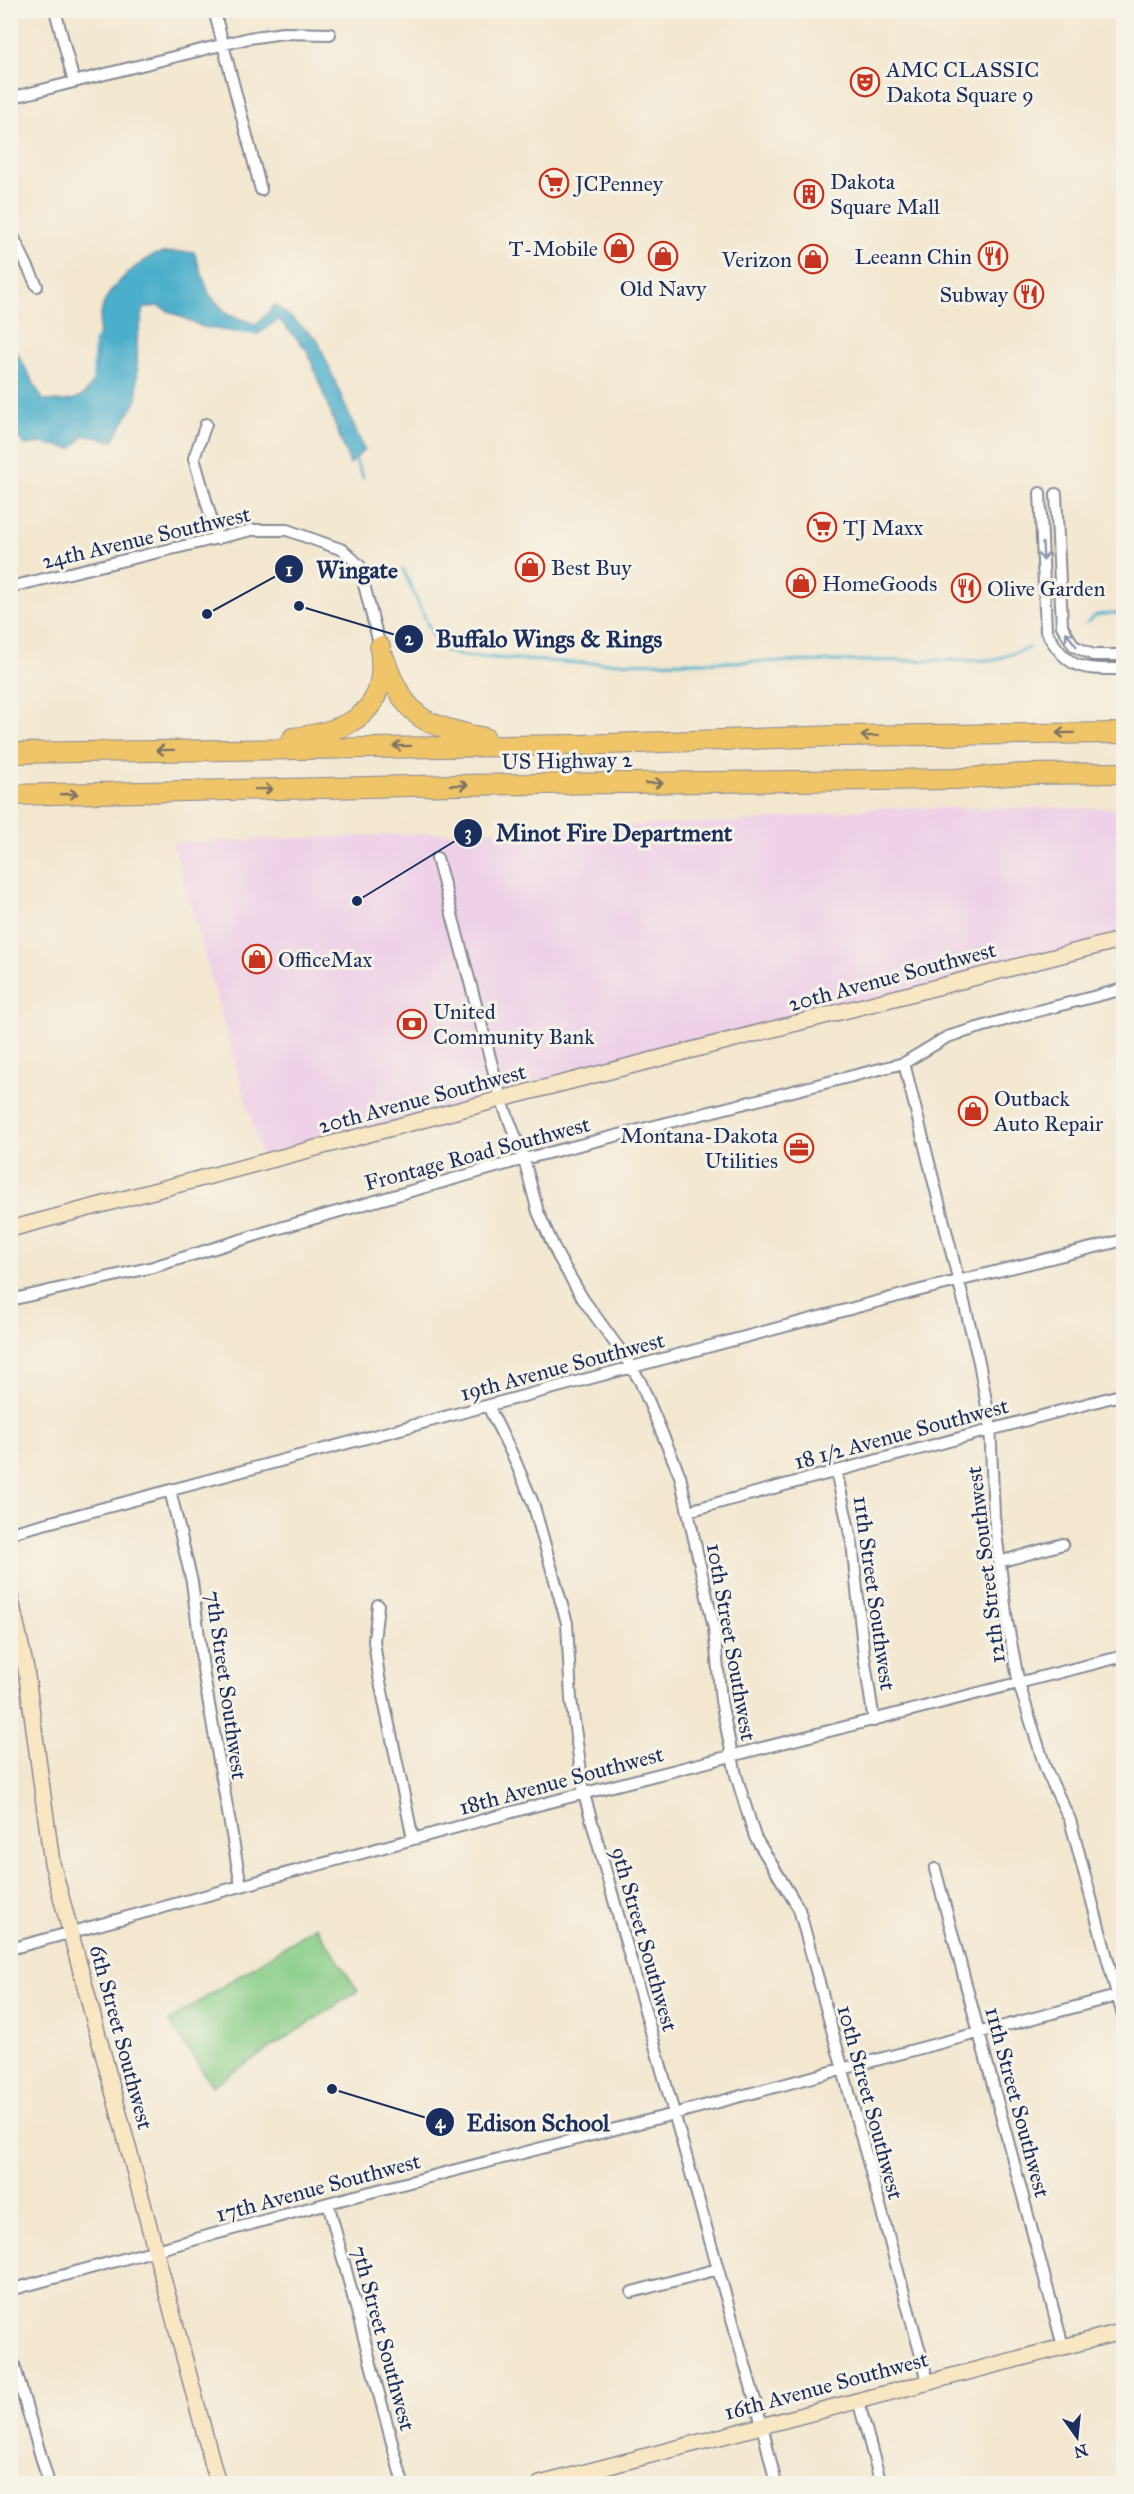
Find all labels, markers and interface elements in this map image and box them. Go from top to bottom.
place label: AMC CLASSIC Dakota Square 9 [885,56,1039,108]
theatre icon: AMC CLASSIC Dakota Square 9 [849,66,881,98]
supermarket icon: JCPenney [538,167,570,199]
place label: Dakota Square Mall [830,168,940,220]
place label: JCPenney [573,170,664,197]
building icon: Dakota Square Mall [793,178,825,210]
shop icon: T-Mobile [603,232,635,264]
place label: T-Mobile [509,235,598,262]
shop icon: Old Navy [647,240,679,272]
restaurant icon: Leeann Chin [977,240,1009,272]
shop icon: Verizon [797,243,829,275]
place label: Leeann Chin [854,243,972,270]
place label: Verizon [720,246,792,273]
place label: Old Navy [620,275,707,302]
restaurant icon: Subway [1013,278,1045,310]
place label: Subway [939,281,1009,308]
street label: 24th Avenue Southwest [39,500,253,575]
supermarket icon: TJ Maxx [806,511,838,543]
place label: TJ Maxx [843,514,923,541]
one-way arrow [1037,541,1049,561]
callout: Wingate [274,548,410,590]
shop icon: Best Buy [514,551,546,583]
place label: Best Buy [551,554,632,581]
text: Wingate [316,555,398,585]
text: 1 [285,559,293,581]
shop icon: HomeGoods [785,567,817,599]
place label: HomeGoods [822,570,937,597]
restaurant icon: Olive Garden [950,572,982,604]
place label: Olive Garden [987,575,1105,602]
callout: Buffalo Wings & Rings [394,618,674,660]
text: Buffalo Wings & Rings [436,624,662,654]
text: 2 [405,628,415,650]
one-way arrow [1065,632,1077,648]
one-way arrow [1056,728,1076,739]
one-way arrow [861,730,881,742]
one-way arrow [393,741,413,752]
one-way arrow [156,744,176,756]
street label: US Highway 2 [501,746,633,775]
one-way arrow [643,777,663,789]
one-way arrow [448,780,468,791]
one-way arrow [253,783,273,795]
one-way arrow [58,788,78,799]
callout: Minot Fire Department [453,812,744,854]
text: Minot Fire Department [496,818,733,848]
text: 3 [464,822,472,845]
street label: 20th Avenue Southwest [785,936,999,1017]
shop icon: OfficeMax [241,943,273,975]
place label: OfficeMax [278,946,373,973]
place label: United Community Bank [433,998,595,1050]
bank icon: United Community Bank [396,1008,428,1040]
street label: 20th Avenue Southwest [315,1058,529,1139]
place label: Outback Auto Repair [993,1085,1104,1137]
shop icon: Outback Auto Repair [957,1095,989,1127]
street label: Frontage Road Southwest [361,1110,593,1197]
place label: Montana-Dakota Utilities [620,1122,779,1174]
office icon: Montana-Dakota Utilities [783,1132,815,1164]
street label: 19th Avenue Southwest [457,1326,667,1407]
street label: 18 1/2 Avenue Southwest [791,1392,1011,1475]
street label: 12th Street Southwest [960,1465,1011,1665]
street label: 11th Street Southwest [847,1494,902,1692]
street label: 10th Street Southwest [701,1541,762,1743]
street label: 7th Street Southwest [200,1589,253,1781]
street label: 18th Avenue Southwest [456,1740,667,1821]
street label: 9th Street Southwest [605,1844,684,2035]
street label: 6th Street Southwest [84,1942,159,2133]
street label: 10th Street Southwest [832,2002,910,2202]
street label: 11th Street Southwest [979,2004,1056,2201]
callout: Edison School [425,2101,622,2143]
text: Edison School [466,2108,610,2138]
text: 4 [435,2111,446,2134]
street label: 17th Avenue Southwest [213,2147,424,2228]
street label: 7th Street Southwest [346,2243,421,2434]
street label: 16th Avenue Southwest [721,2345,931,2426]
north arrow [1047,2407,1107,2467]
text: N [1071,2440,1090,2462]

